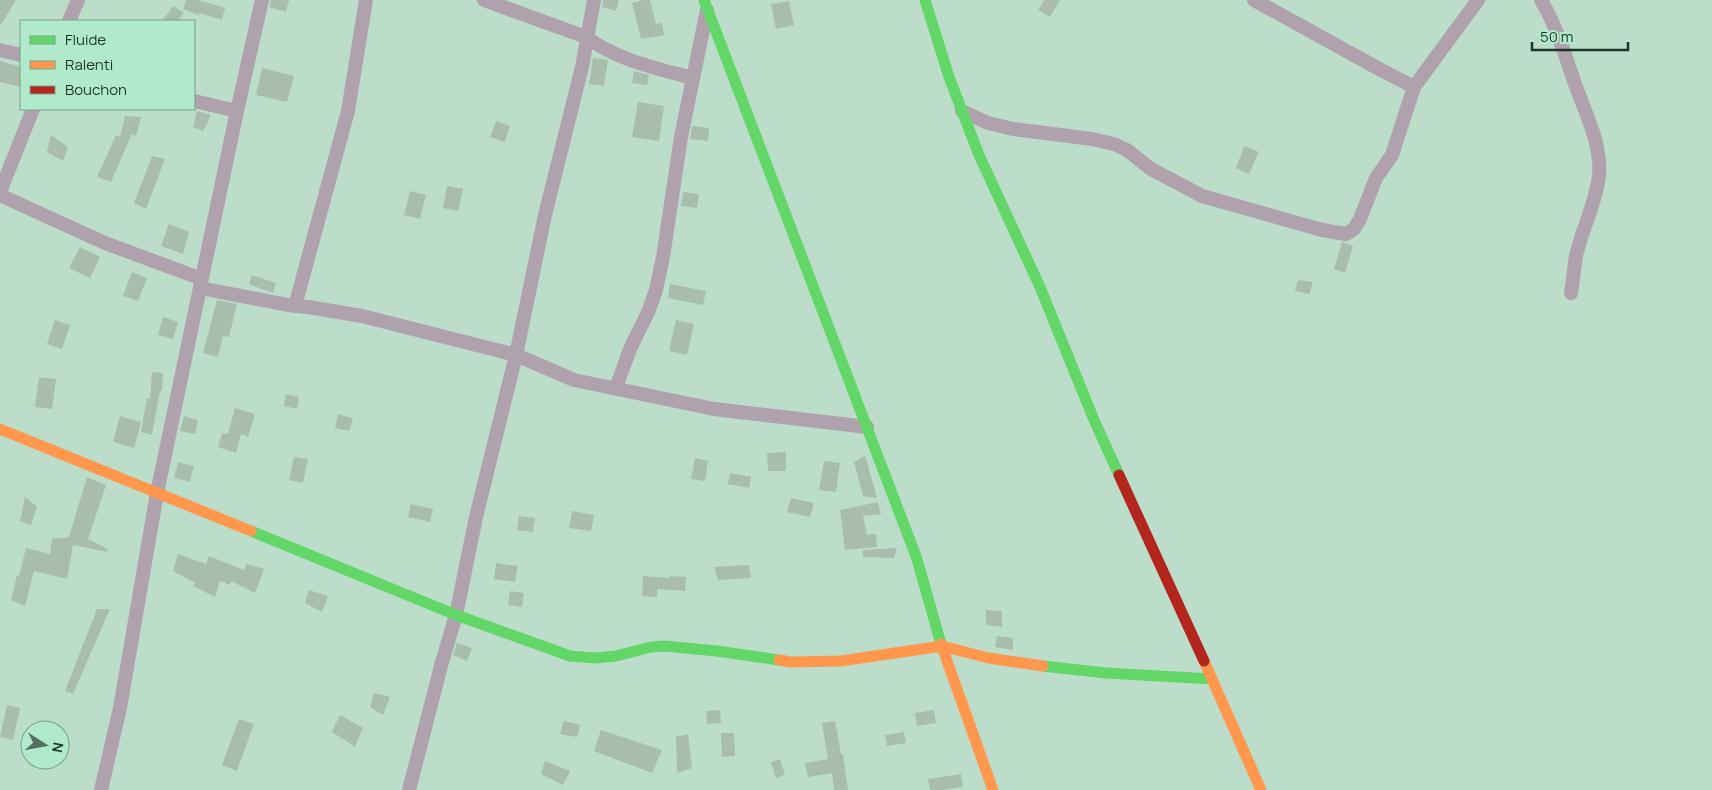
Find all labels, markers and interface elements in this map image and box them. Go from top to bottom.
legend [20,20,195,110]
scale bar [1532,20,1628,52]
text: 50 m [1540,26,1574,47]
text: Fluide [65,29,106,50]
text: Ralenti [65,54,113,75]
text: Bouchon [65,79,127,100]
north arrow [20,720,70,770]
text: N [48,741,69,754]

